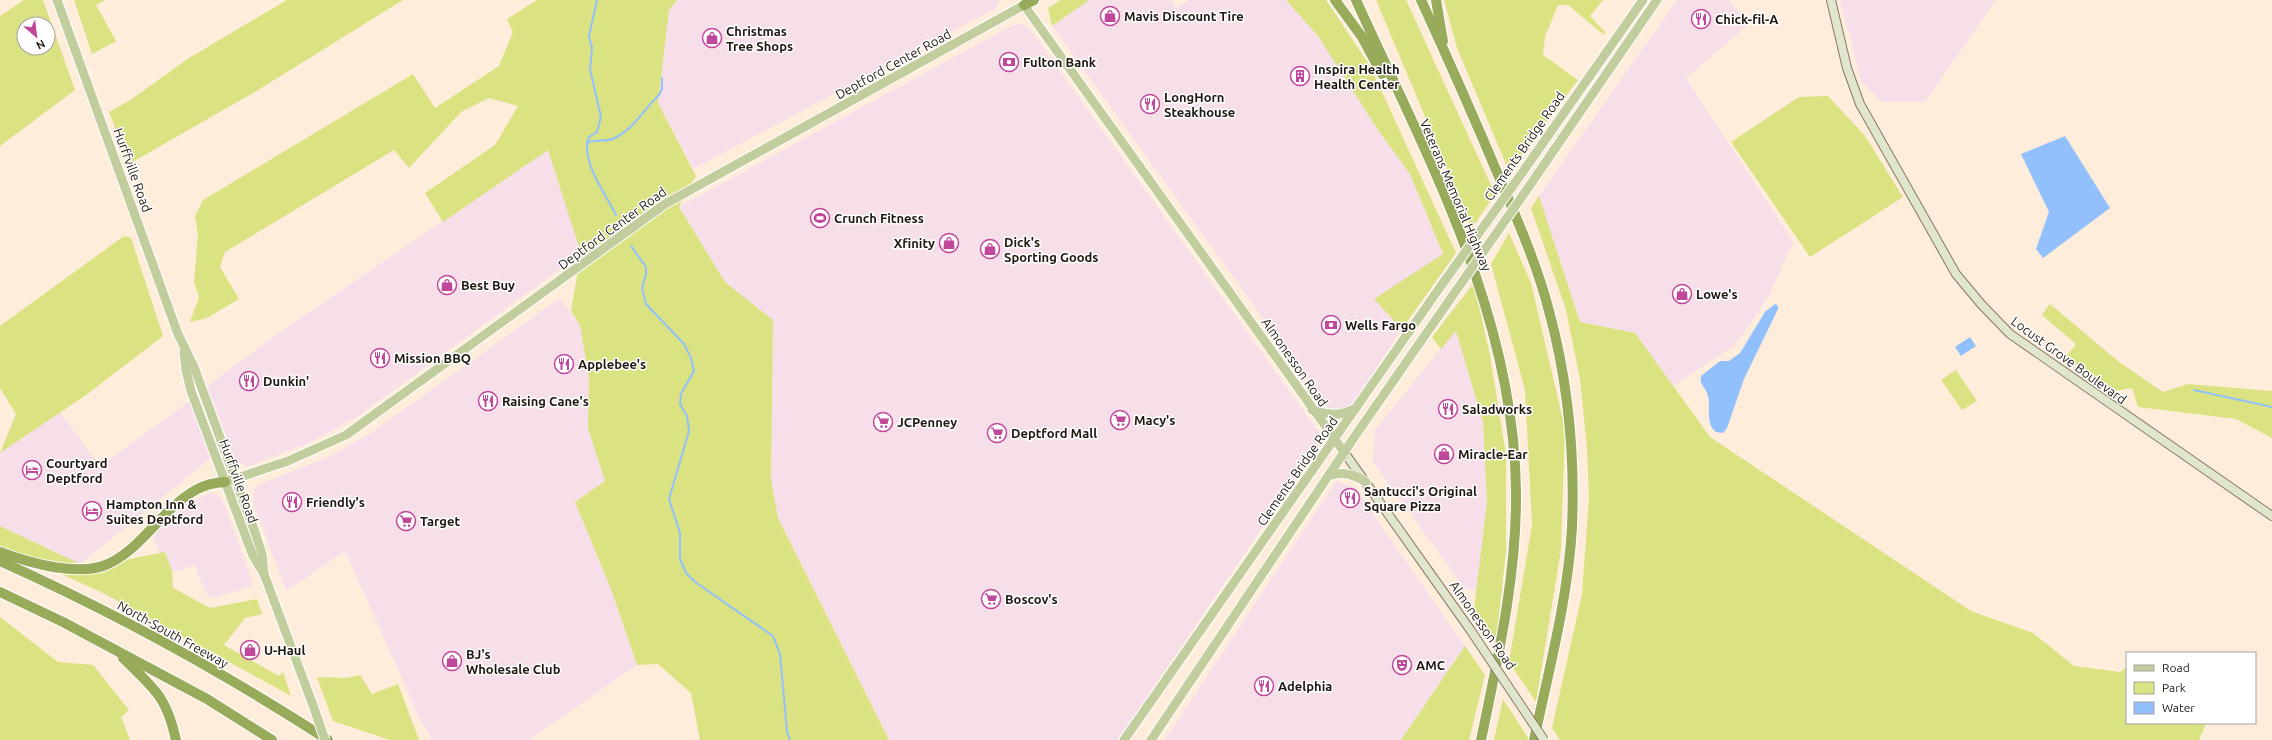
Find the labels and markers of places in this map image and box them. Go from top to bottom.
shop icon: Mavis Discount Tire [1099,5,1121,27]
restaurant icon: Chick-fil-A [1690,8,1712,30]
place label: Mavis Discount Tire [1124,9,1244,23]
place label: Chick-fil-A [1715,12,1779,26]
place label: Christmas Tree Shops [726,24,793,53]
shop icon: Christmas Tree Shops [701,27,723,49]
bank icon: Fulton Bank [998,51,1020,73]
place label: Fulton Bank [1023,55,1097,69]
place label: Inspira Health Health Center [1314,62,1400,91]
building icon: Inspira Health Health Center [1289,65,1311,87]
place label: LongHorn Steakhouse [1164,90,1235,119]
restaurant icon: LongHorn Steakhouse [1139,93,1161,115]
sports icon: Crunch Fitness [809,207,831,229]
place label: Crunch Fitness [834,211,924,225]
shop icon: Xfinity [938,232,960,254]
place label: Dick's Sporting Goods [1004,235,1098,264]
place label: Xfinity [894,236,935,250]
shop icon: Dick's Sporting Goods [979,238,1001,260]
shop icon: Best Buy [436,274,458,296]
place label: Best Buy [461,278,515,292]
shop icon: Lowe's [1671,283,1693,305]
place label: Lowe's [1696,287,1738,301]
bank icon: Wells Fargo [1320,314,1342,336]
place label: Wells Fargo [1345,318,1416,332]
restaurant icon: Mission BBQ [369,347,391,369]
place label: Mission BBQ [394,351,471,365]
restaurant icon: Applebee's [553,353,575,375]
place label: Applebee's [578,357,646,371]
restaurant icon: Dunkin' [238,370,260,392]
place label: Dunkin' [263,374,309,388]
restaurant icon: Raising Cane's [477,390,499,412]
place label: Raising Cane's [502,394,589,408]
restaurant icon: Saladworks [1437,398,1459,420]
place label: Saladworks [1462,402,1532,416]
supermarket icon: Macy's [1109,409,1131,431]
supermarket icon: JCPenney [872,411,894,433]
place label: Macy's [1134,413,1175,427]
place label: JCPenney [897,415,957,429]
supermarket icon: Deptford Mall [986,422,1008,444]
place label: Deptford Mall [1011,426,1097,440]
shop icon: Miracle-Ear [1433,443,1455,465]
place label: Miracle-Ear [1458,447,1528,461]
place label: Courtyard Deptford [46,456,108,485]
hotel icon: Courtyard Deptford [21,459,43,481]
place label: Santucci's Original Square Pizza [1364,484,1477,513]
restaurant icon: Santucci's Original Square Pizza [1339,487,1361,509]
restaurant icon: Friendly's [281,491,303,513]
place label: Friendly's [306,495,365,509]
place label: Hampton Inn & Suites Deptford [106,497,203,526]
hotel icon: Hampton Inn & Suites Deptford [81,500,103,522]
supermarket icon: Target [395,510,417,532]
place label: Target [420,514,460,528]
supermarket icon: Boscov's [980,588,1002,610]
place label: Boscov's [1005,592,1058,606]
shop icon: U-Haul [239,639,261,661]
place label: U-Haul [264,643,305,657]
place label: BJ's Wholesale Club [466,647,561,676]
shop icon: BJ's Wholesale Club [441,650,463,672]
theatre icon: AMC [1391,654,1413,676]
place label: AMC [1416,658,1446,672]
restaurant icon: Adelphia [1253,675,1275,697]
place label: Adelphia [1278,679,1332,693]

